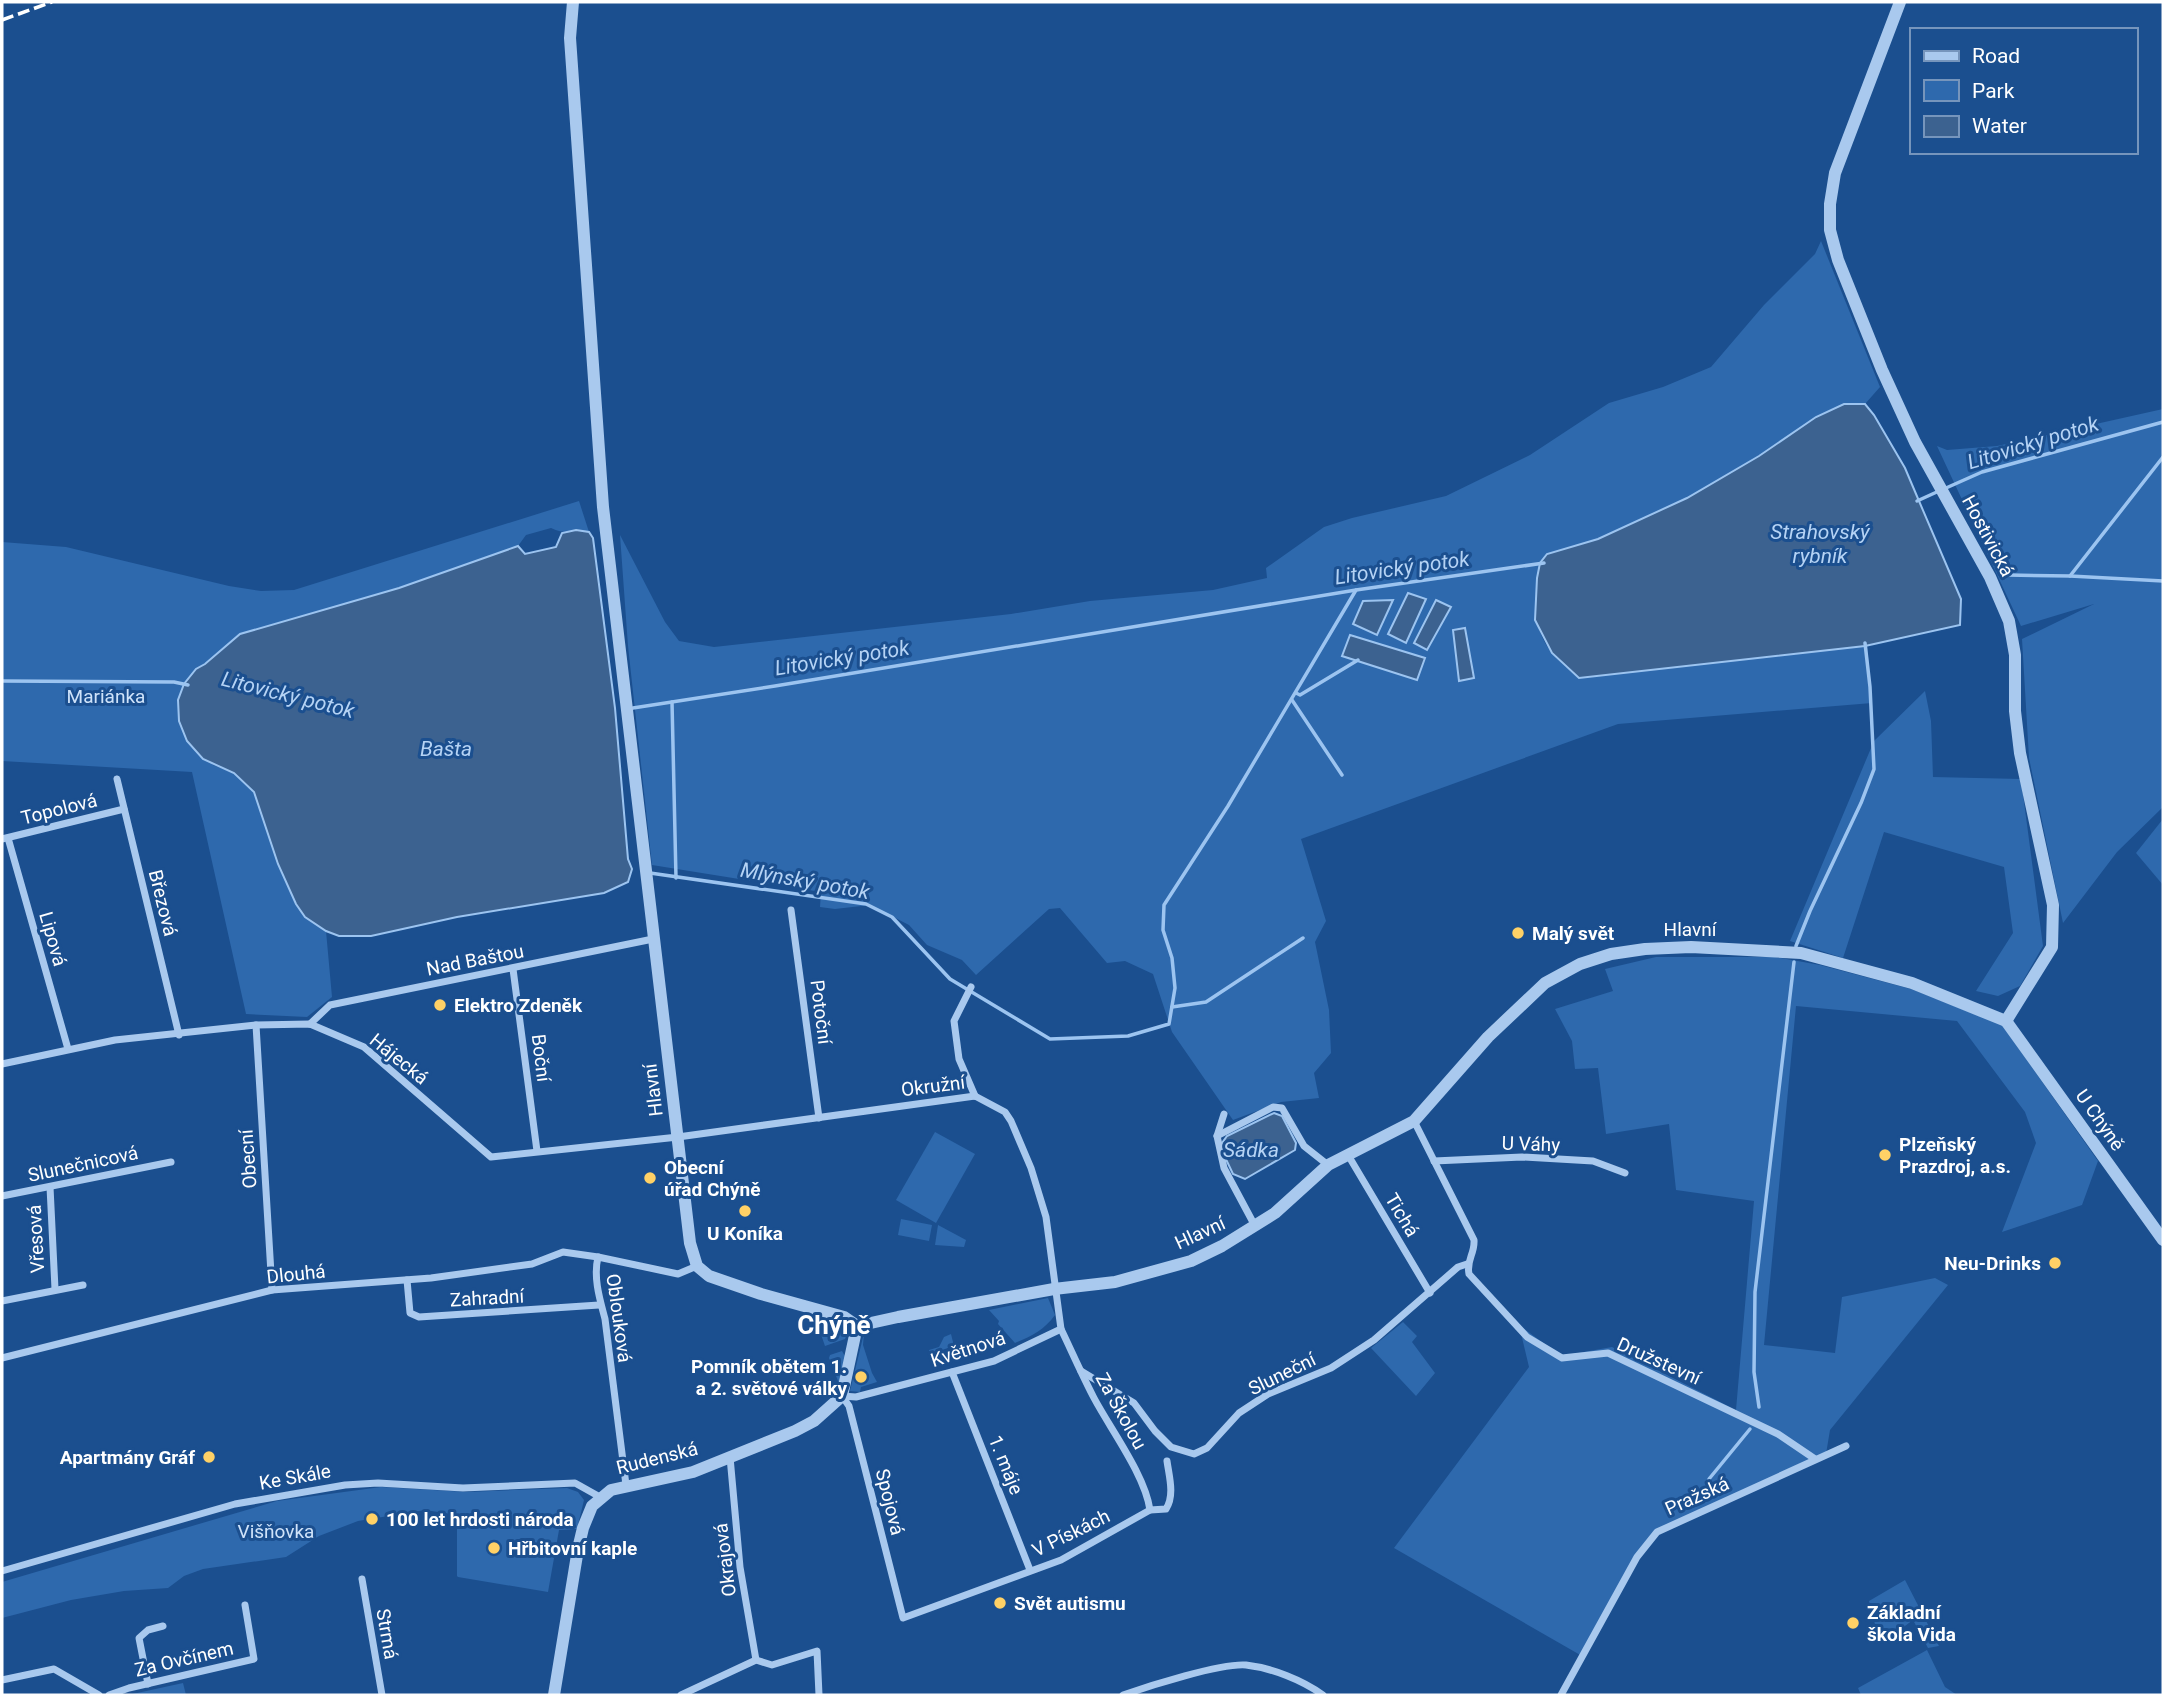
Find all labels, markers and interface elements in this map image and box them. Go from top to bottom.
legend [1910,28,2137,154]
text: Road [1972,44,2020,68]
text: Park [1972,79,2015,103]
text: Water [1972,114,2027,138]
water label: Litovický potok [1965,411,2102,474]
street label: Hostivická [1957,491,2019,581]
water label: Strahovský rybník [1770,520,1871,568]
water label: Litovický potok [1333,547,1472,589]
water label: Litovický potok [773,635,912,680]
water label: Litovický potok [219,667,357,723]
park label: Mariánka [67,685,145,708]
water label: Bašta [420,737,472,761]
street label: Topolová [19,788,99,830]
water label: Mlýnský potok [739,858,872,904]
street label: Březová [144,867,182,939]
street label: Lipová [34,909,72,969]
street label: Hlavní [1664,918,1718,941]
place label: Malý svět [1532,922,1615,945]
marker: Malý svět [1510,925,1526,941]
street label: Nad Baštou [424,939,526,981]
street label: Potoční [806,978,837,1047]
place label: Elektro Zdeněk [454,994,583,1017]
marker: Elektro Zdeněk [432,997,448,1013]
street label: Hájecká [365,1029,433,1089]
street label: Boční [527,1033,555,1084]
street label: Hlavní [638,1061,668,1118]
street label: Okružní [900,1071,968,1101]
street label: U Chýně [2071,1085,2129,1155]
street label: Obecní [234,1128,262,1189]
street label: U Váhy [1501,1131,1561,1157]
place label: Plzeňský Prazdroj, a.s. [1899,1133,2011,1178]
water label: Sádka [1223,1138,1279,1162]
street label: Slunečnicová [26,1141,140,1187]
marker: Plzeňský Prazdroj, a.s. [1877,1147,1893,1163]
place label: Obecní úřad Chýně [664,1156,760,1201]
marker: Obecní úřad Chýně [642,1170,658,1186]
street label: Tichá [1380,1189,1424,1241]
marker: U Koníka [737,1203,753,1219]
street label: Vřesová [23,1204,49,1274]
street label: Hlavní [1171,1211,1230,1255]
place label: U Koníka [707,1222,783,1245]
place label: Neu-Drinks [1944,1252,2041,1275]
marker: Neu-Drinks [2047,1255,2063,1271]
street label: Dlouhá [265,1259,327,1289]
street label: Oblouková [601,1272,637,1364]
street label: Zahradní [449,1284,526,1311]
district label: Chýně [797,1310,871,1340]
street label: Květnová [928,1326,1008,1372]
street label: Družstevní [1614,1332,1706,1390]
street label: Sluneční [1245,1347,1321,1400]
place label: Pomník obětem 1. a 2. světové války [691,1355,847,1400]
marker: Pomník obětem 1. a 2. světové války [853,1369,869,1385]
street label: Za Školou [1091,1369,1151,1453]
street label: 1. máje [984,1432,1028,1498]
street label: Rudenská [614,1437,700,1479]
place label: Apartmány Gráf [60,1446,195,1469]
marker: Apartmány Gráf [201,1449,217,1465]
street label: Ke Skále [257,1459,333,1495]
street label: Spojová [871,1467,909,1537]
street label: Pražská [1661,1472,1733,1520]
street label: V Pískách [1028,1504,1114,1562]
place label: 100 let hrdosti národa [386,1508,574,1531]
marker: 100 let hrdosti národa [364,1511,380,1527]
park label: Višňovka [238,1520,314,1543]
street label: Okrajová [709,1522,741,1598]
place label: Hřbitovní kaple [508,1537,637,1560]
marker: Hřbitovní kaple [486,1540,502,1556]
place label: Svět autismu [1014,1592,1126,1615]
marker: Svět autismu [992,1595,1008,1611]
place label: Základní škola Vida [1867,1601,1956,1646]
street label: Strmá [371,1607,403,1661]
marker: Základní škola Vida [1845,1615,1861,1631]
street label: Za Ovčínem [132,1636,236,1682]

